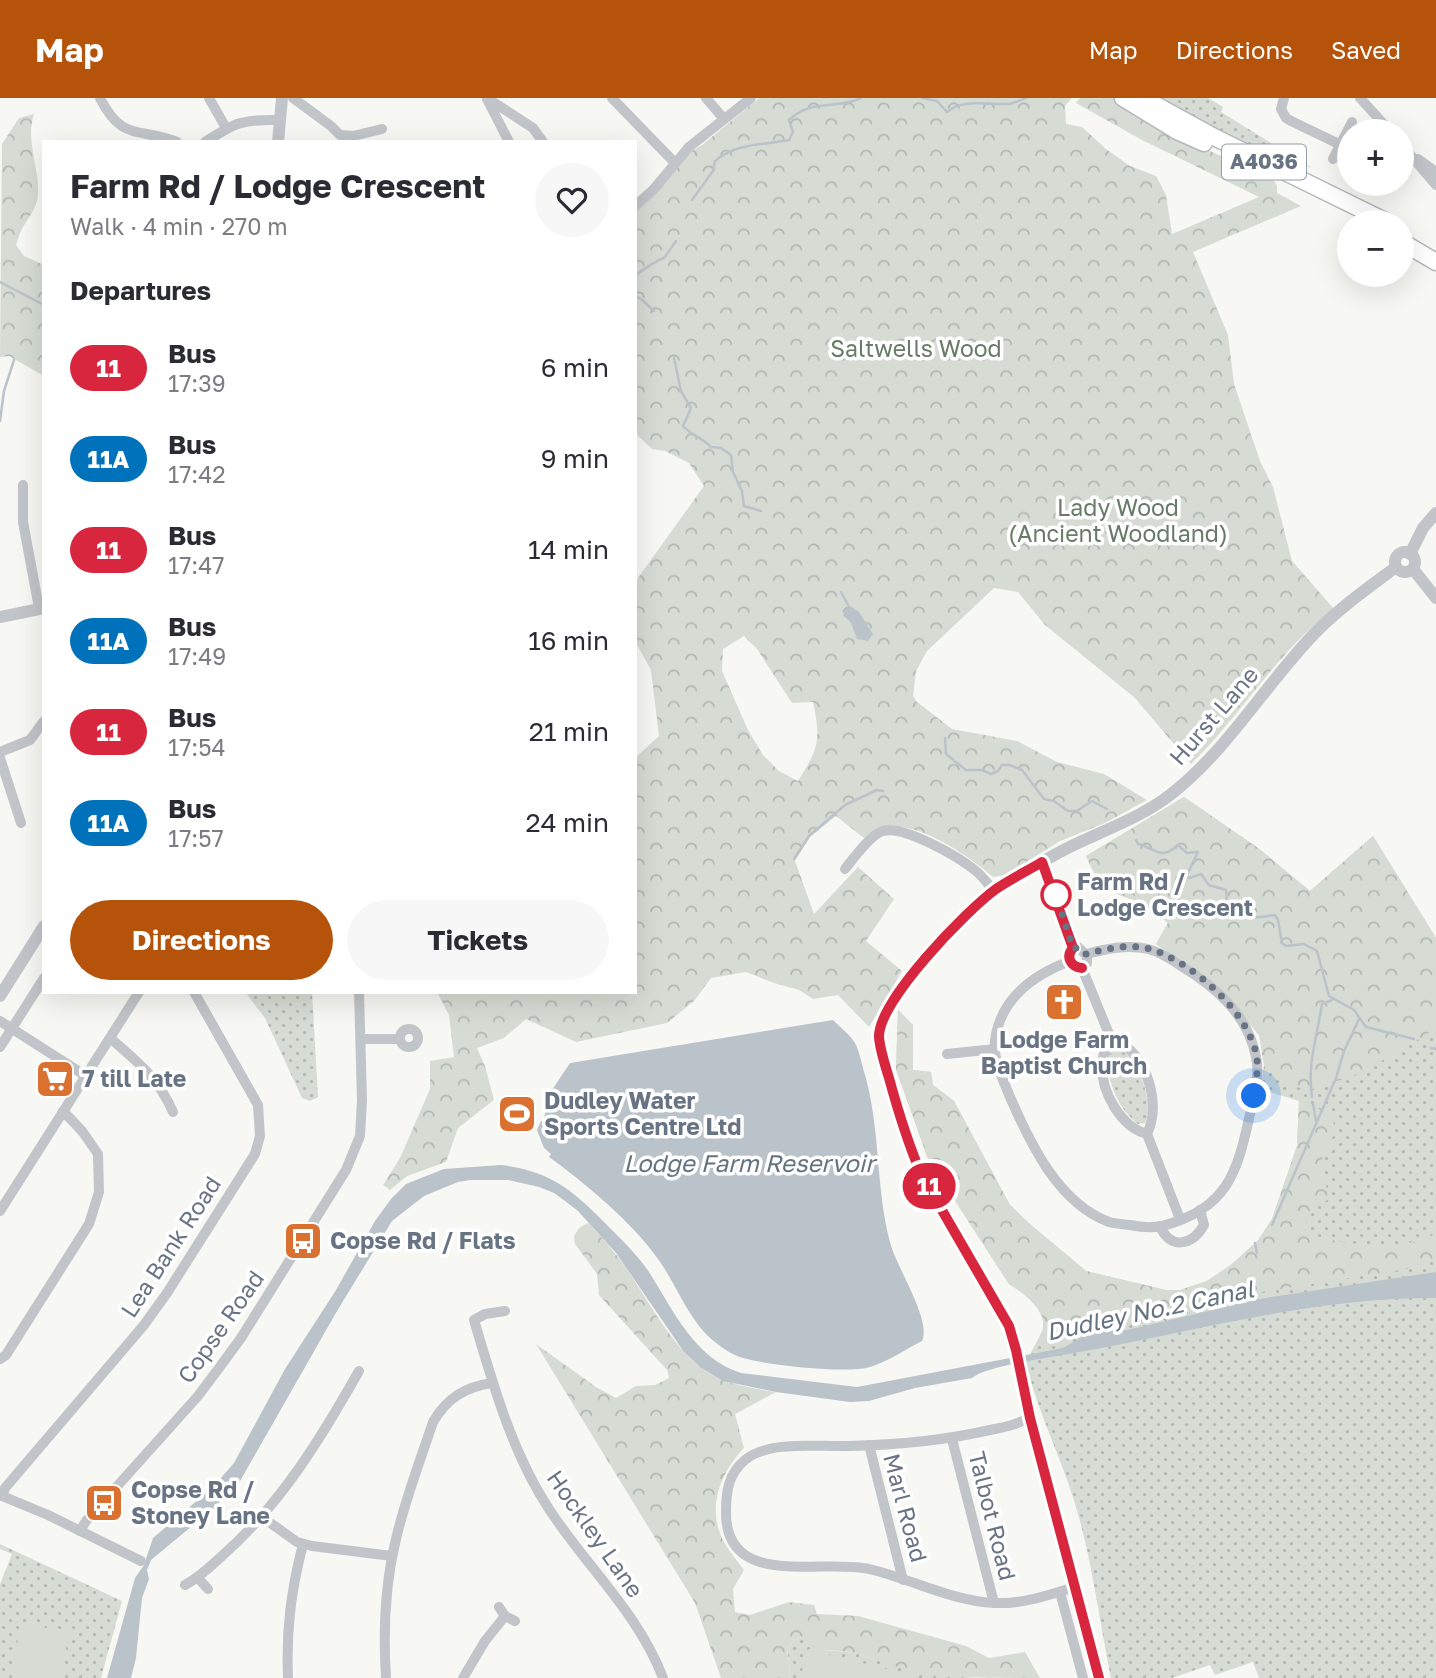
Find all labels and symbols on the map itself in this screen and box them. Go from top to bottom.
road number: A4036 [1222,144,1306,180]
park label: Saltwells Wood [830,334,1002,362]
park label: Lady Wood (Ancient Woodland) [1008,493,1228,547]
street label: Hurst Lane [1163,660,1264,770]
place label: Farm Rd / Lodge Crescent [1077,867,1253,921]
marker: Farm Rd / Lodge Crescent [1041,880,1071,910]
church icon: Lodge Farm Baptist Church [1043,981,1085,1023]
place label: Lodge Farm Baptist Church [981,1025,1147,1079]
supermarket icon: 7 till Late [34,1058,76,1100]
place label: 7 till Late [82,1064,186,1092]
your location [1236,1078,1271,1113]
place label: Dudley Water Sports Centre Ltd [544,1086,741,1140]
sports icon: Dudley Water Sports Centre Ltd [496,1093,538,1135]
water label: Lodge Farm Reservoir [623,1148,878,1178]
line badge: 11 [898,1163,960,1209]
street label: Lea Bank Road [114,1171,226,1322]
bus stop icon: Copse Rd / Flats [282,1220,324,1262]
place label: Copse Rd / Flats [330,1226,516,1254]
street label: Copse Road [171,1265,269,1388]
water label: Dudley No.2 Canal [1043,1273,1258,1347]
street label: Talbot Road [963,1448,1022,1583]
street label: Marl Road [878,1450,934,1565]
street label: Hockley Lane [542,1464,650,1603]
place label: Copse Rd / Stoney Lane [131,1475,270,1529]
bus stop icon: Copse Rd / Stoney Lane [83,1482,125,1524]

